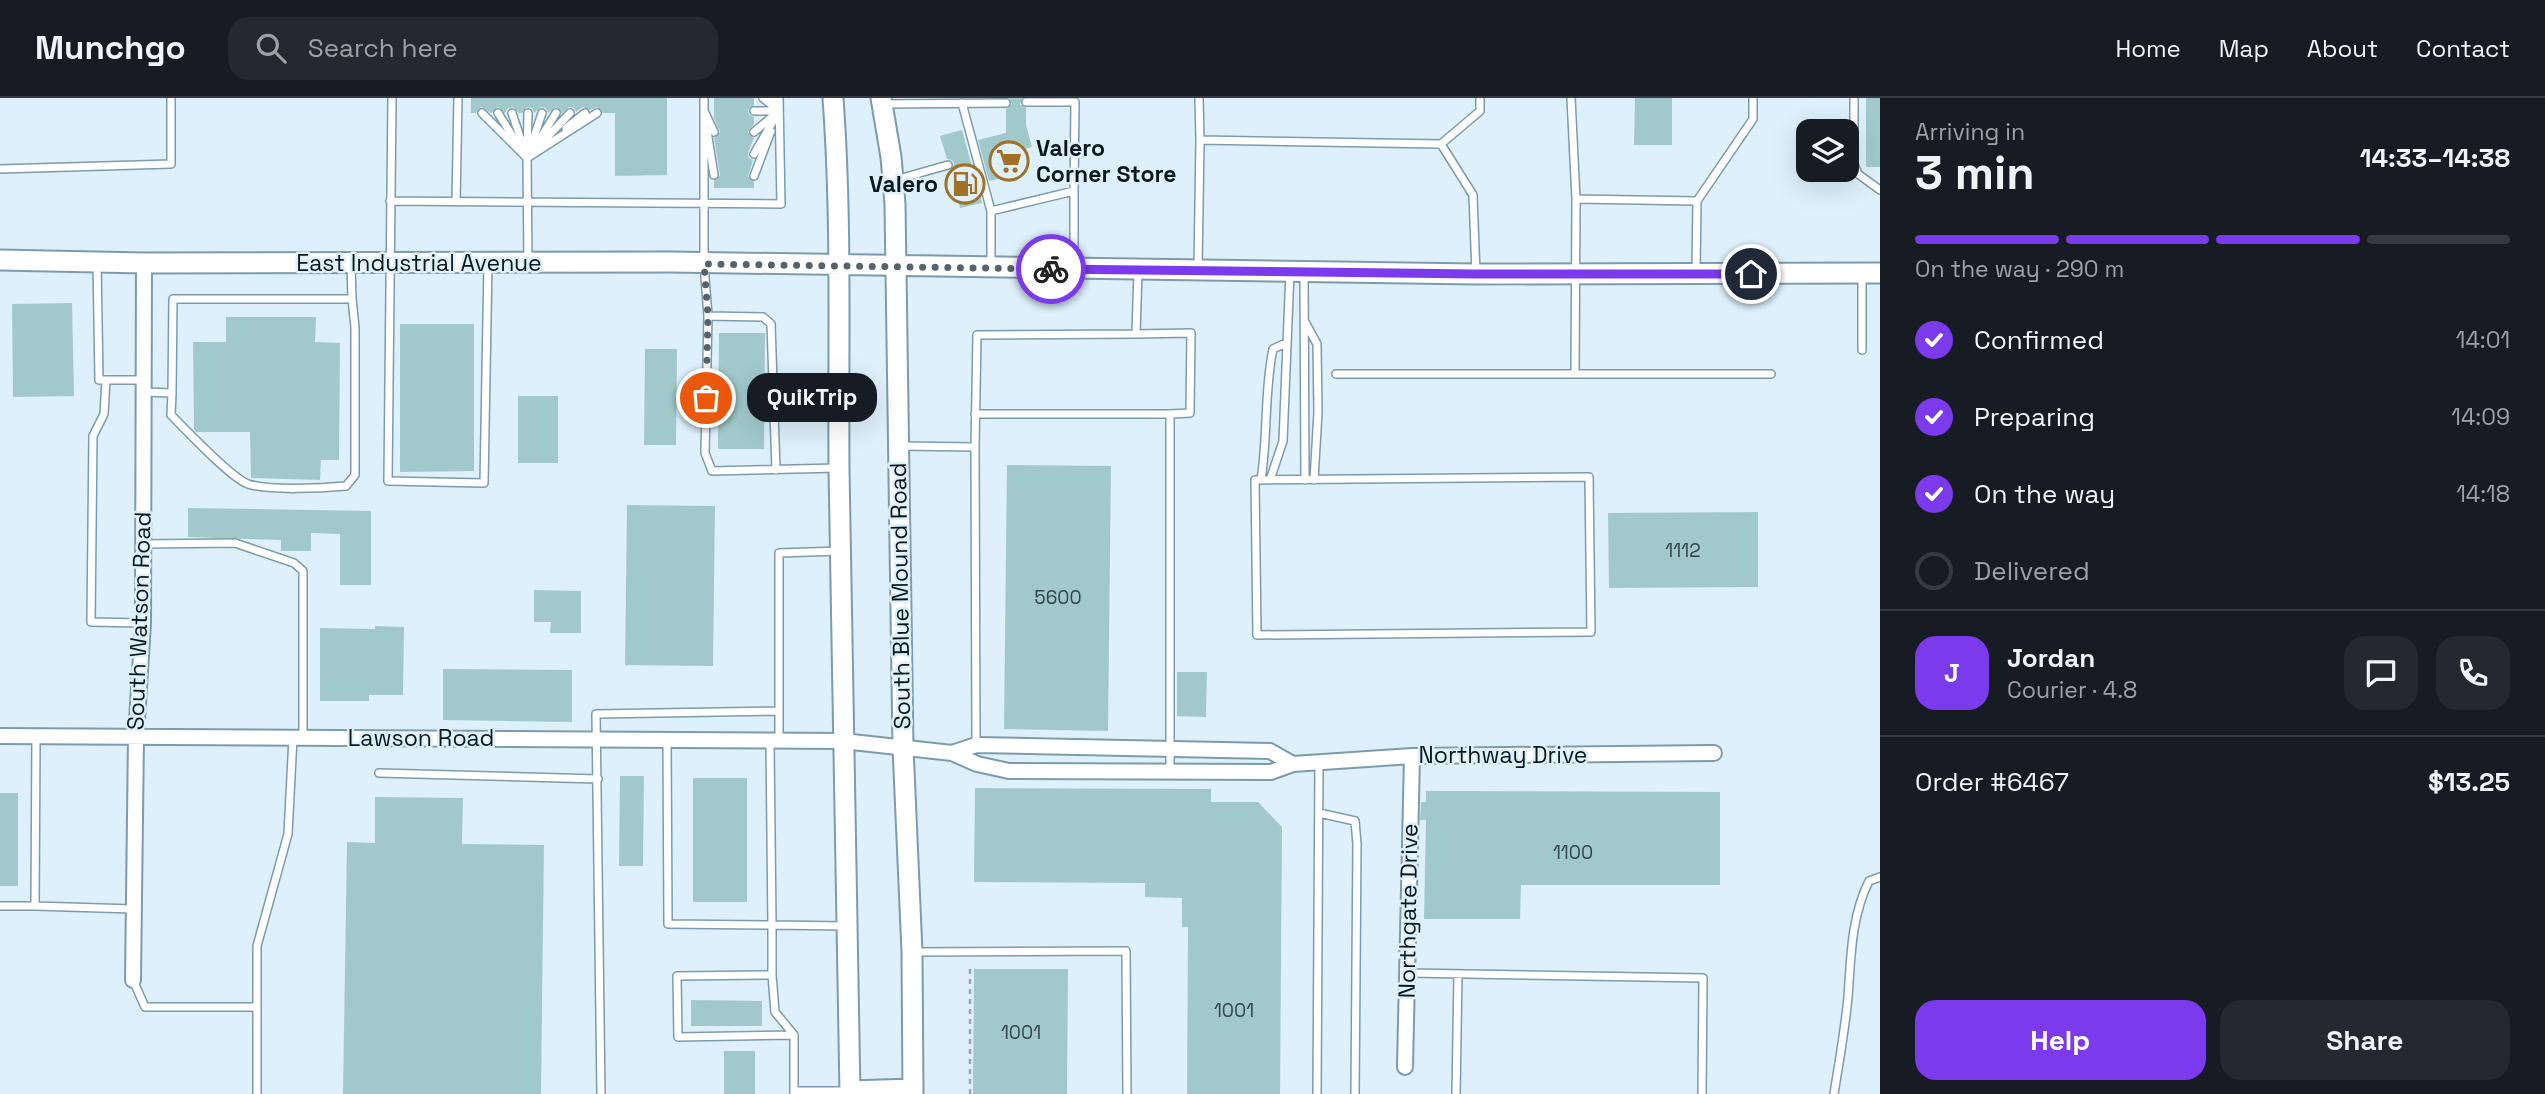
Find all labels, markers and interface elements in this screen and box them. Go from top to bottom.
search box [228,17,718,80]
text: Munchgo [35,27,186,69]
icon: search [252,29,290,67]
text: Search here [308,31,458,65]
text: Home [2115,33,2181,64]
text: Map [2219,33,2269,64]
text: About [2307,33,2378,64]
text: Contact [2416,33,2510,64]
text: Arriving in [1915,117,2025,147]
map controls [1796,119,1859,182]
button: layers [1796,119,1859,182]
place label: Valero Corner Store [1036,133,1176,189]
supermarket icon: Valero Corner Store [988,140,1030,182]
text: 14:33–14:38 [2360,141,2510,175]
text: 3 min [1915,144,2035,202]
fuel station icon: Valero [944,163,986,205]
place label: Valero [869,169,938,199]
courier [1016,234,1086,304]
pin [1721,244,1781,304]
street label: East Industrial Avenue [296,248,542,278]
icon: bike [1032,250,1070,288]
text: On the way · 290 m [1915,254,2124,284]
icon: home [1732,255,1770,293]
icon: check [1915,321,1953,359]
text: Confirmed [1974,323,2104,357]
text: 14:01 [2456,325,2510,355]
pin [676,368,736,428]
callout: QuikTrip [748,374,878,422]
icon: bag [687,379,725,417]
text: QuikTrip [767,382,857,412]
icon: check [1915,398,1953,436]
text: Preparing [1974,400,2095,434]
text: 14:09 [2451,402,2510,432]
street label: South Blue Mound Road [883,462,917,730]
icon: check [1915,475,1953,513]
text: On the way [1974,477,2115,511]
text: 14:18 [2456,479,2510,509]
street label: South Watson Road [120,511,158,731]
house number: 1112 [1665,538,1701,563]
text: Delivered [1974,554,2090,588]
house number: 5600 [1034,585,1082,610]
button: chat [2344,636,2418,710]
button: phone [2436,636,2510,710]
text: Jordan [2007,641,2095,675]
text: J [1944,656,1960,690]
text: Courier · 4.8 [2007,675,2137,705]
street label: Lawson Road [348,723,494,753]
street label: Northway Drive [1419,740,1587,770]
text: Order #6467 [1915,765,2069,799]
text: $13.25 [2428,765,2510,799]
street label: Northgate Drive [1391,823,1425,999]
house number: 1100 [1553,840,1593,865]
house number: 1001 [1214,998,1254,1023]
button: Help [1915,1000,2206,1080]
button: Share [2220,1000,2510,1080]
house number: 1001 [1001,1020,1041,1045]

